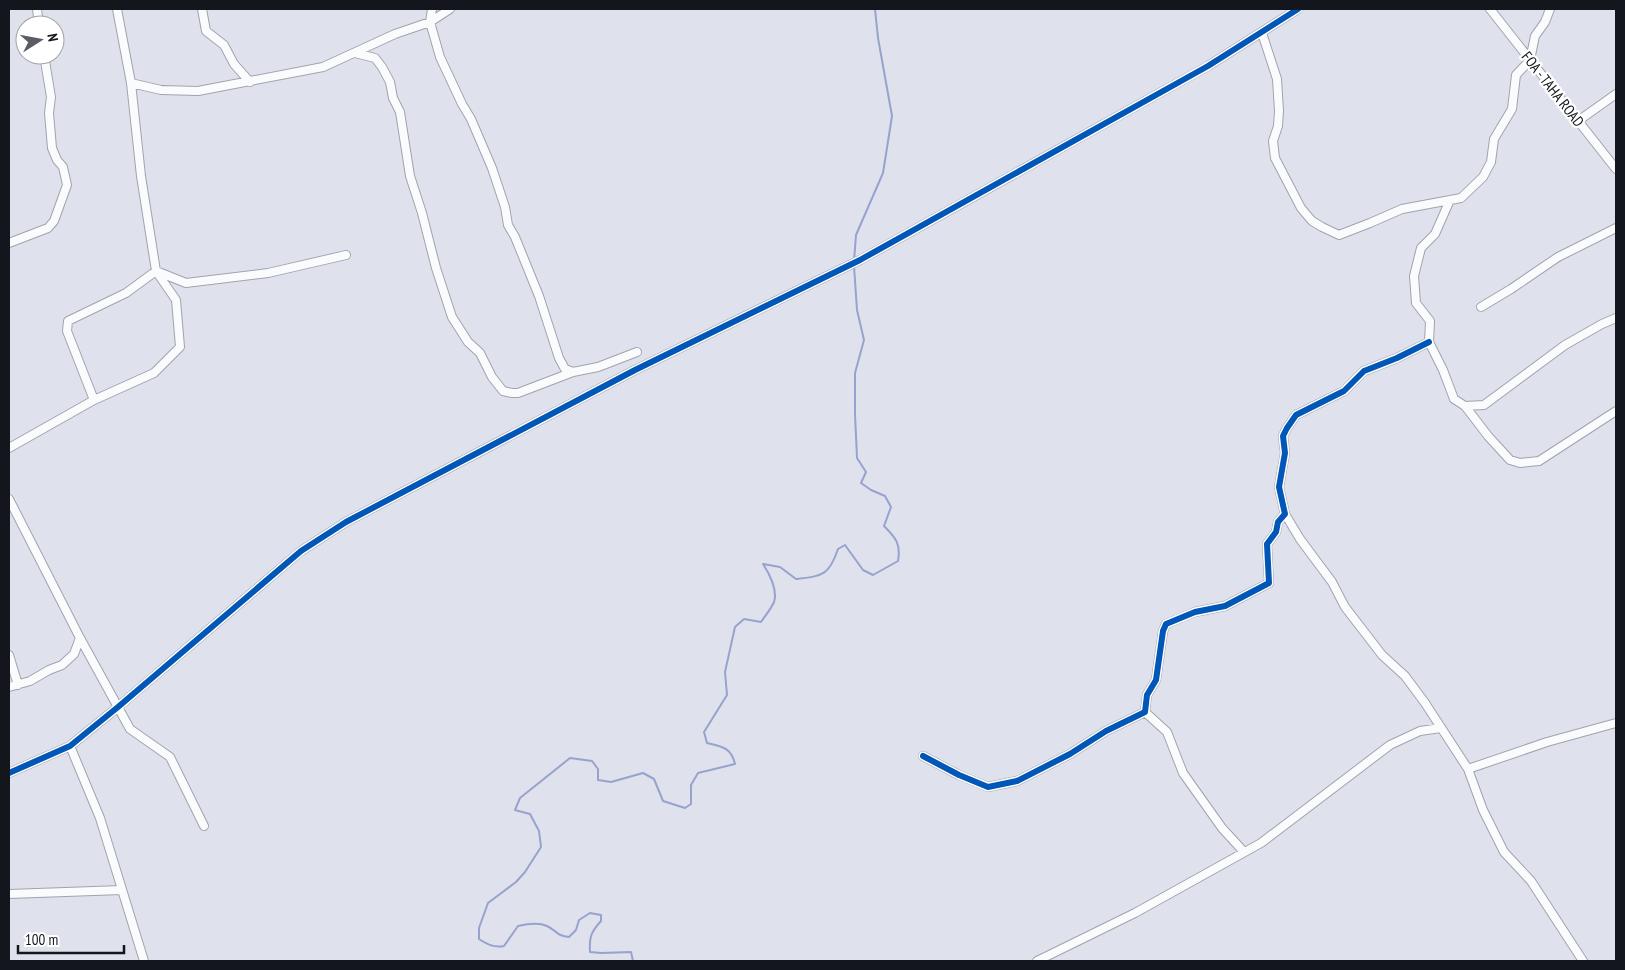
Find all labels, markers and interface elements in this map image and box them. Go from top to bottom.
north arrow [15,15,65,65]
text: N [43,32,62,43]
street label: FOA - TAHA ROAD [1518,48,1588,131]
scale bar [18,922,124,954]
text: 100 m [25,930,58,949]

